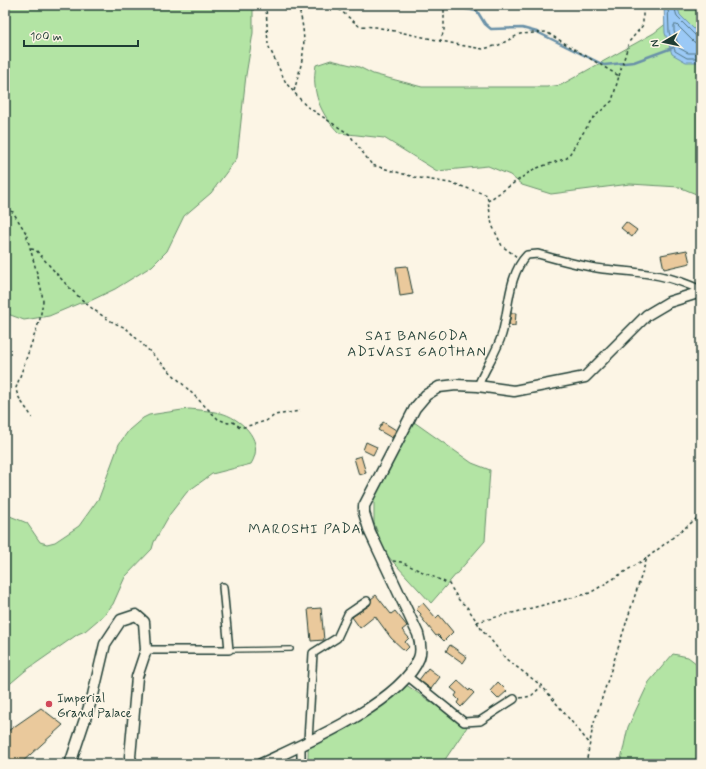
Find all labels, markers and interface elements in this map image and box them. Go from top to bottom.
scale bar [24,22,138,48]
north arrow [644,22,684,62]
text: 100 m [30,29,62,45]
text: N [648,39,663,48]
district label: SAI BANGODA ADIVASI GAOTHAN [347,327,487,361]
district label: MAROSHI PADA [248,520,362,538]
place label: Imperial Grand Palace [57,690,132,722]
marker: Imperial Grand Palace [44,699,54,709]

